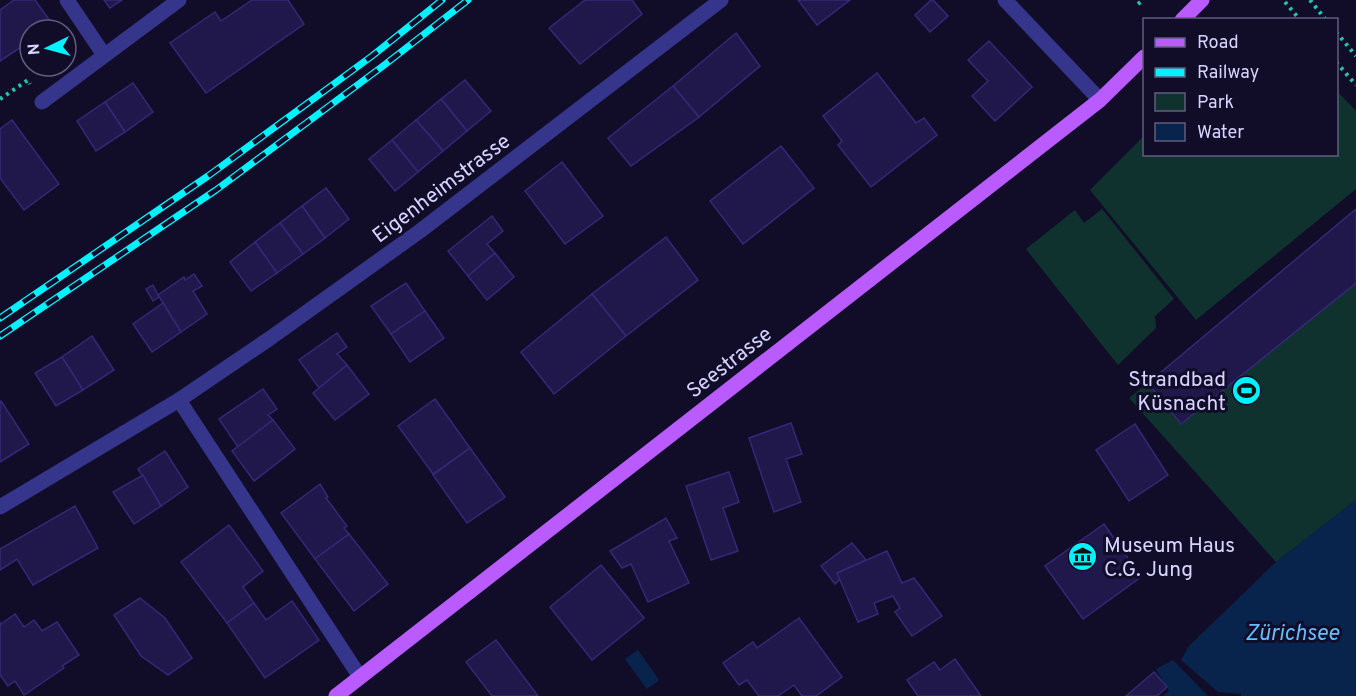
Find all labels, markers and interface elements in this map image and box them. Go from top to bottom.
north arrow [18,18,78,78]
legend [1143,18,1338,156]
text: Road [1197,32,1239,55]
text: N [25,43,46,56]
text: Railway [1197,62,1259,85]
text: Park [1197,92,1234,115]
text: Water [1197,122,1244,145]
street label: Eigenheimstrasse [368,129,516,250]
street label: Seestrasse [682,321,778,405]
place label: Strandbad Küsnacht [1128,367,1226,418]
sports icon: Strandbad Küsnacht [1231,375,1263,407]
place label: Museum Haus C.G. Jung [1104,533,1235,584]
museum icon: Museum Haus C.G. Jung [1067,541,1099,573]
water label: Zürichsee [1245,621,1340,648]

